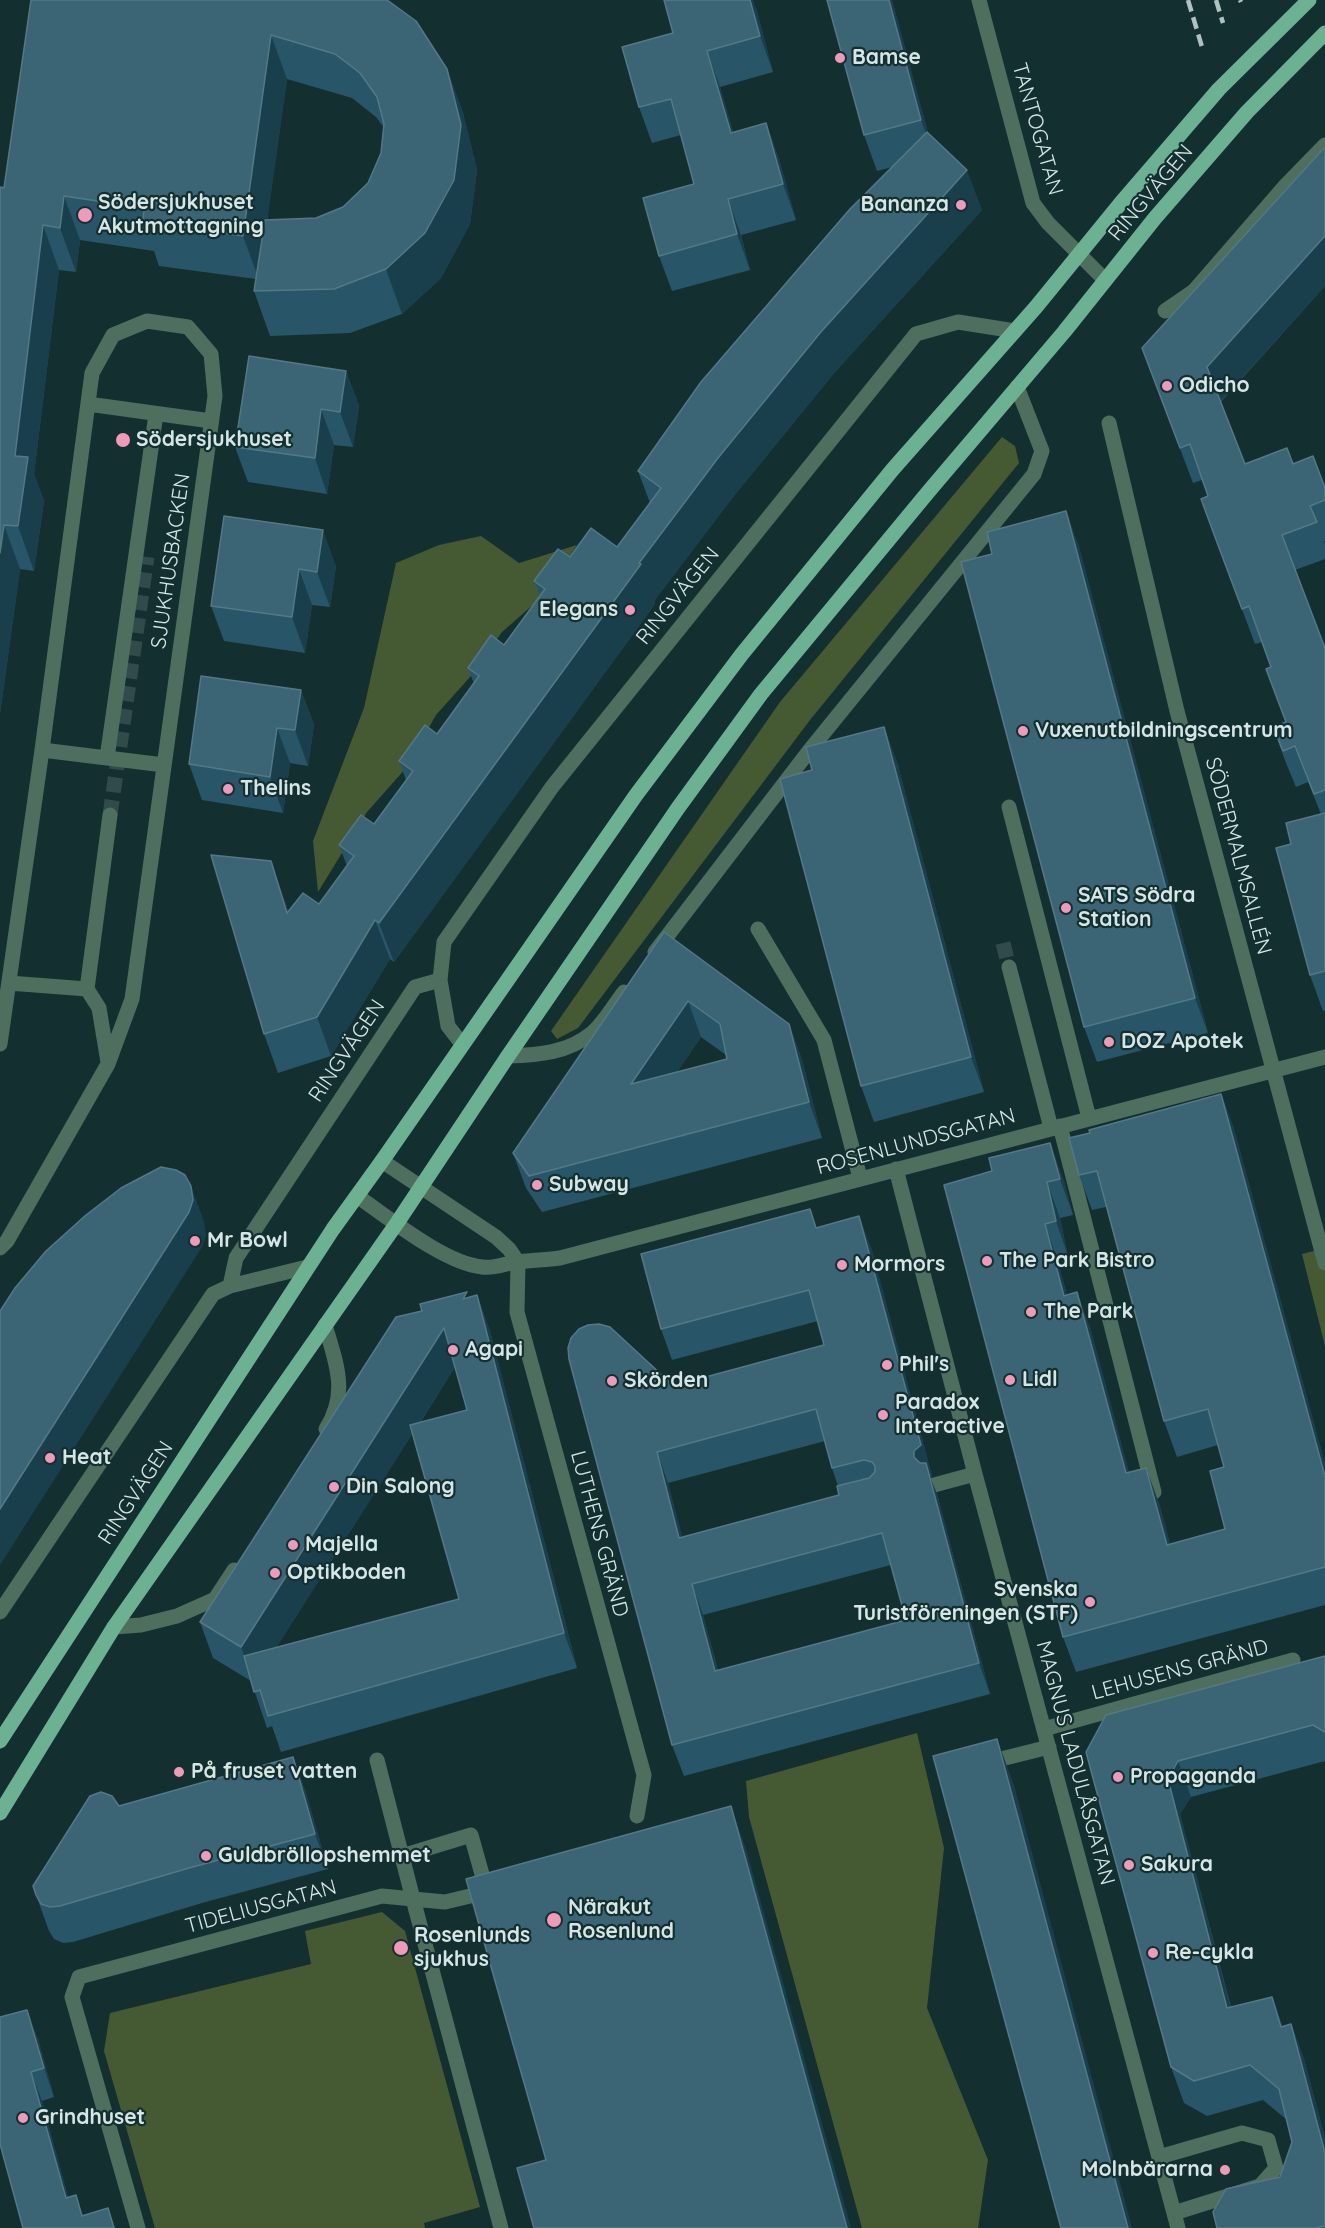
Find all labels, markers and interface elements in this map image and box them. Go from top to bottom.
place label: Bamse [852,45,921,71]
marker: Bamse [833,51,847,65]
street label: TANTOGATAN [1006,60,1068,198]
street label: RINGVÄGEN [1103,140,1199,246]
place label: Södersjukhuset Akutmottagning [98,190,264,240]
place label: Bananza [860,192,949,218]
marker: Bananza [954,198,968,212]
marker: Södersjukhuset Akutmottagning [76,206,94,224]
place label: Odicho [1179,373,1250,399]
marker: Odicho [1160,379,1174,393]
place label: Södersjukhuset [136,427,292,453]
marker: Södersjukhuset [114,431,132,449]
street label: SJUKHUSBACKEN [146,472,196,650]
street label: RINGVÄGEN [631,542,725,650]
place label: Elegans [539,597,618,623]
marker: Elegans [623,603,637,617]
place label: Vuxenutbildningscentrum [1035,718,1293,744]
marker: Vuxenutbildningscentrum [1016,724,1030,738]
street label: SÖDERMALMSALLÉN [1200,754,1276,958]
place label: Thelins [240,776,311,802]
marker: Thelins [221,782,235,796]
place label: SATS Södra Station [1078,883,1195,933]
marker: SATS Södra Station [1059,901,1073,915]
street label: RINGVÄGEN [303,995,391,1107]
place label: DOZ Apotek [1121,1029,1244,1055]
marker: DOZ Apotek [1102,1035,1116,1049]
street label: ROSENLUNDSGATAN [814,1103,1018,1181]
place label: Subway [549,1172,629,1198]
marker: Subway [530,1178,544,1192]
place label: Mr Bowl [207,1228,288,1254]
marker: Mr Bowl [188,1234,202,1248]
place label: The Park Bistro [999,1248,1155,1274]
place label: Mormors [854,1252,945,1278]
marker: The Park Bistro [980,1254,994,1268]
marker: Mormors [835,1258,849,1272]
place label: The Park [1043,1299,1134,1325]
marker: The Park [1024,1305,1038,1319]
place label: Agapi [465,1337,523,1363]
marker: Agapi [446,1343,460,1357]
place label: Phil's [899,1352,949,1378]
marker: Phil's [880,1358,894,1372]
place label: Lidl [1022,1367,1058,1393]
place label: Skörden [624,1368,708,1394]
marker: Lidl [1003,1373,1017,1387]
marker: Skörden [605,1374,619,1388]
place label: Paradox Interactive [895,1390,1005,1440]
marker: Paradox Interactive [876,1408,890,1422]
street label: RINGVÄGEN [93,1437,179,1549]
place label: Heat [62,1445,111,1471]
street label: LUTHENS GRÄND [565,1448,633,1620]
marker: Heat [43,1451,57,1465]
place label: Din Salong [346,1474,455,1500]
marker: Din Salong [327,1480,341,1494]
place label: Majella [305,1532,378,1558]
marker: Majella [286,1538,300,1552]
place label: Optikboden [287,1560,406,1586]
marker: Optikboden [268,1566,282,1580]
place label: Svenska Turistföreningen (STF) [853,1577,1078,1627]
marker: Svenska Turistföreningen (STF) [1083,1595,1097,1609]
street label: LEHUSENS GRÄND [1089,1634,1271,1706]
street label: MAGNUS LADULÅSGATAN [1030,1638,1120,1888]
place label: På fruset vatten [191,1759,357,1785]
place label: Propaganda [1130,1764,1256,1790]
marker: På fruset vatten [172,1765,186,1779]
marker: Propaganda [1111,1770,1125,1784]
place label: Guldbröllopshemmet [218,1843,431,1869]
marker: Guldbröllopshemmet [199,1849,213,1863]
place label: Sakura [1141,1852,1213,1878]
marker: Sakura [1122,1858,1136,1872]
street label: TIDELIUSGATAN [183,1875,339,1939]
place label: Närakut Rosenlund [568,1895,674,1945]
marker: Närakut Rosenlund [545,1911,563,1929]
place label: Rosenlunds sjukhus [414,1923,530,1973]
marker: Rosenlunds sjukhus [392,1939,410,1957]
place label: Re-cykla [1165,1940,1254,1966]
marker: Re-cykla [1146,1946,1160,1960]
place label: Grindhuset [35,2105,145,2131]
marker: Grindhuset [16,2111,30,2125]
place label: Molnbärarna [1081,2157,1213,2183]
marker: Molnbärarna [1218,2163,1232,2177]

